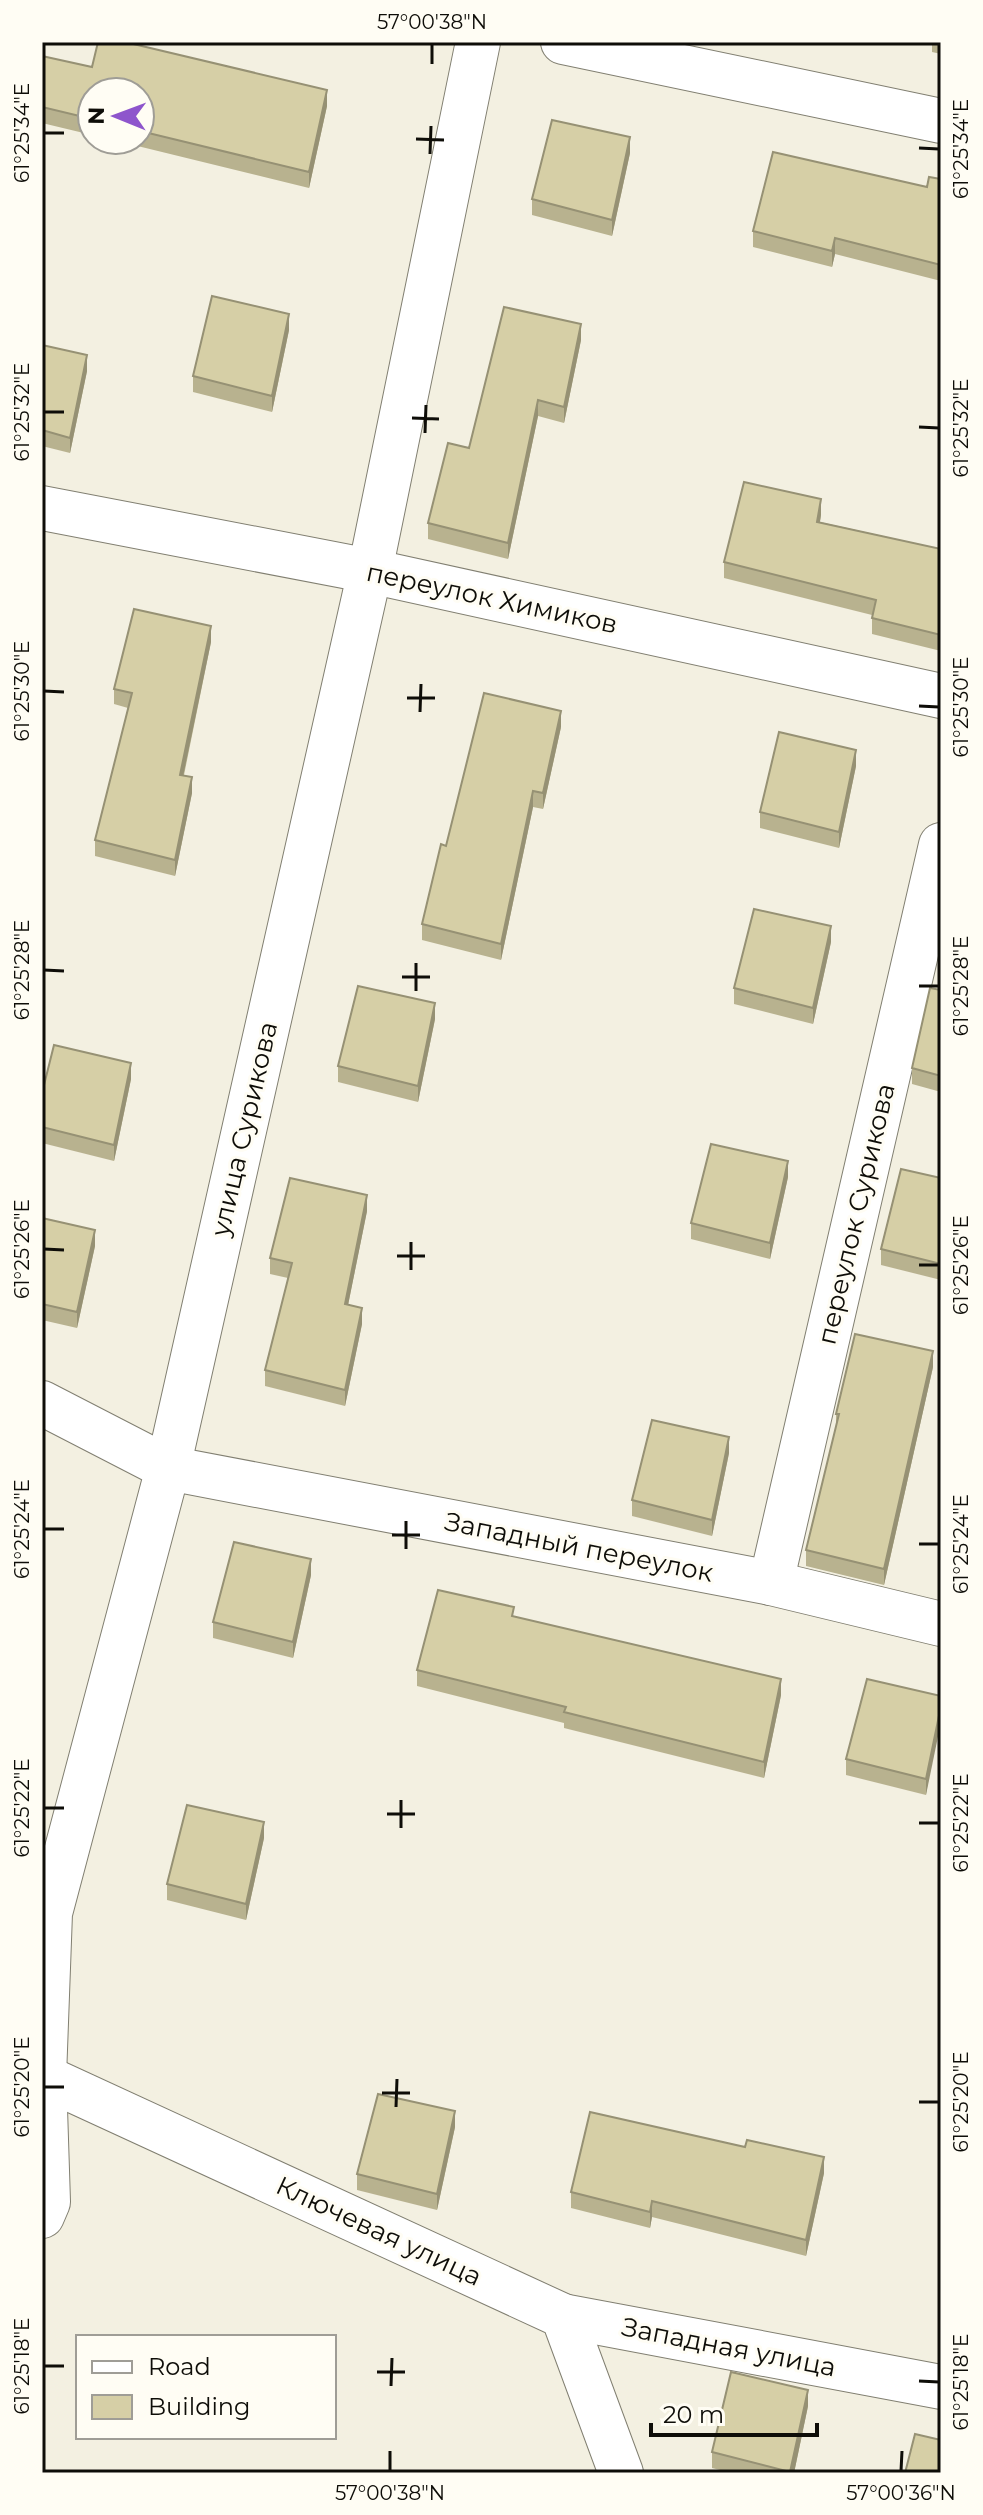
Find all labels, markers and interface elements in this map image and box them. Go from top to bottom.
text: 57°00'38"N [377,10,487,34]
north arrow [76,76,156,156]
text: 61°25'34"E [10,83,34,183]
text: 61°25'34"E [949,99,973,199]
text: N [83,107,110,125]
text: 61°25'32"E [10,363,34,461]
text: 61°25'32"E [949,379,973,477]
street label: переулок Химиков [363,556,621,640]
text: 61°25'30"E [10,641,34,741]
text: 61°25'30"E [949,657,973,757]
text: 61°25'28"E [10,920,34,1020]
text: 61°25'28"E [949,936,973,1036]
street label: улица Сурикова [204,1019,284,1240]
street label: переулок Сурикова [810,1080,902,1348]
text: 61°25'26"E [10,1199,34,1299]
text: 61°25'26"E [949,1215,973,1315]
text: 61°25'24"E [10,1479,34,1579]
text: 61°25'24"E [949,1494,973,1594]
street label: Западный переулок [442,1505,716,1589]
text: 61°25'22"E [10,1758,34,1858]
text: 61°25'22"E [949,1773,973,1873]
text: 61°25'20"E [10,2036,34,2138]
text: 61°25'20"E [949,2051,973,2153]
street label: Ключевая улица [271,2169,487,2293]
street label: Западная улица [619,2311,839,2383]
text: 61°25'18"E [10,2318,34,2414]
text: 61°25'18"E [949,2334,973,2430]
legend [76,2335,336,2439]
text: Road [148,2352,211,2381]
scale bar [651,2387,817,2437]
text: Building [148,2392,251,2421]
text: 20 m [663,2400,724,2429]
text: 57°00'38"N [335,2481,445,2505]
text: 57°00'36"N [846,2481,956,2505]

